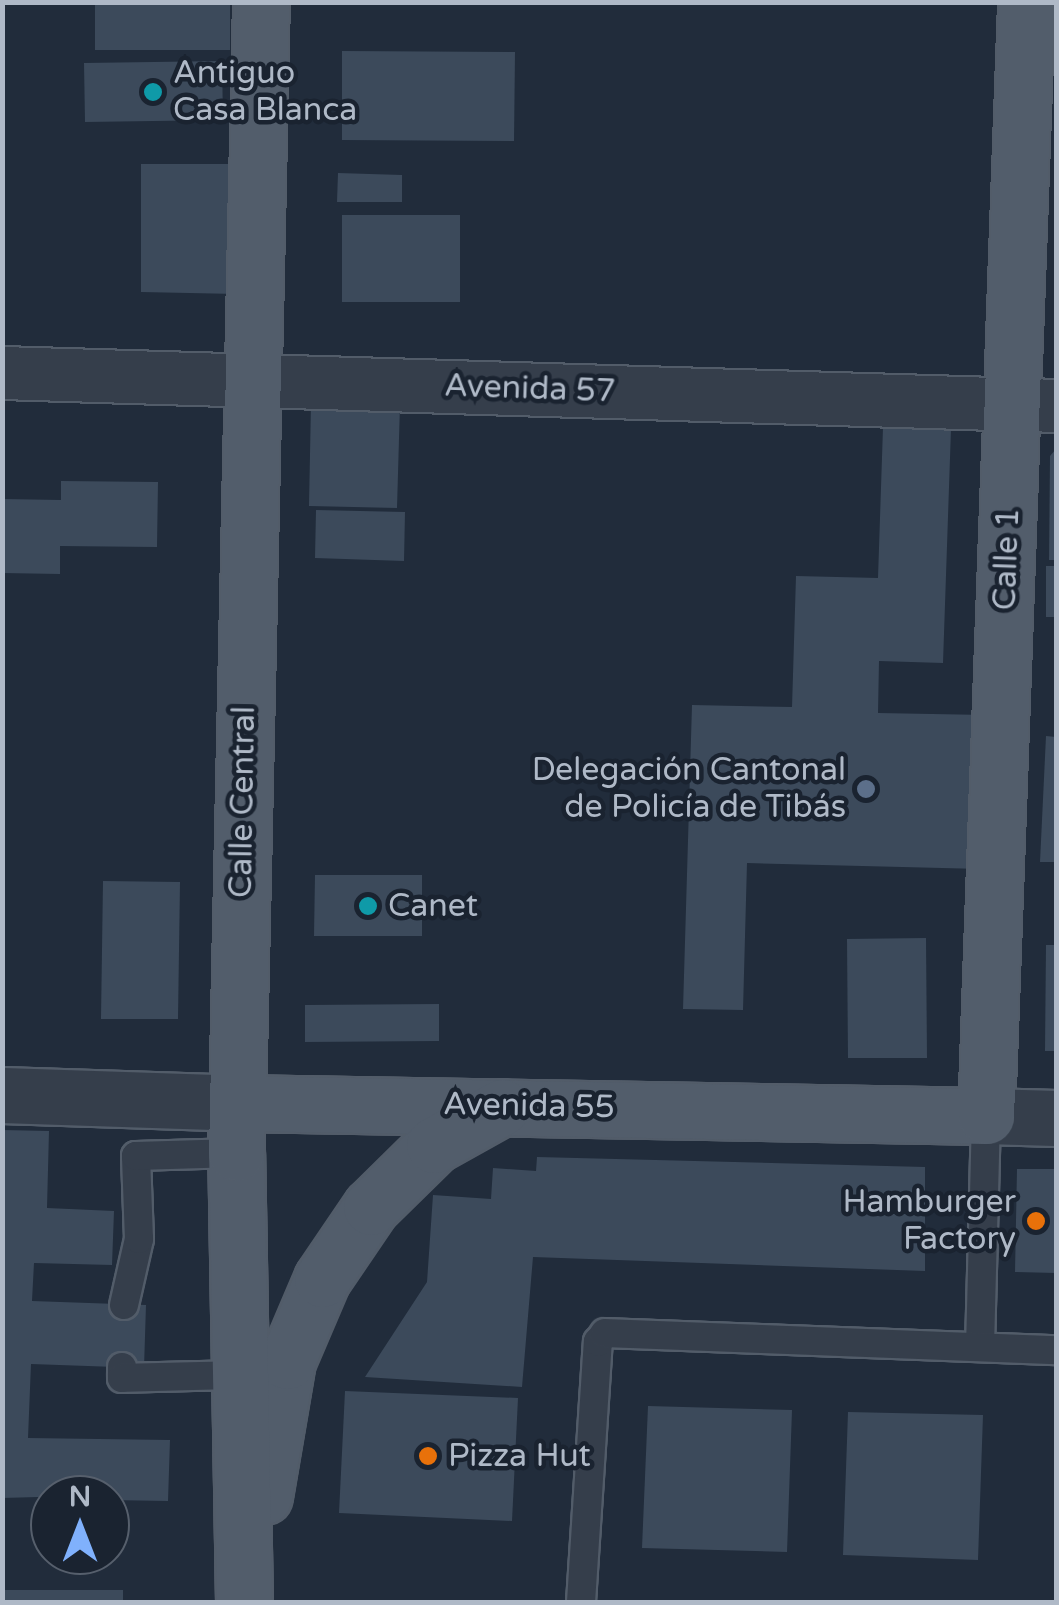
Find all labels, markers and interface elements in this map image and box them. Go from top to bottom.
place label: Antiguo Casa Blanca [173,55,357,130]
marker: Antiguo Casa Blanca [142,81,164,103]
street label: Avenida 57 [444,367,616,411]
street label: Calle 1 [986,507,1028,611]
street label: Calle Central [222,706,264,898]
place label: Delegación Cantonal de Policía de Tibás [532,752,846,827]
marker: Delegación Cantonal de Policía de Tibás [855,778,877,800]
place label: Canet [388,887,478,925]
marker: Canet [357,895,379,917]
street label: Avenida 55 [443,1085,615,1127]
place label: Hamburger Factory [842,1184,1016,1259]
marker: Hamburger Factory [1025,1210,1047,1232]
place label: Pizza Hut [448,1437,591,1475]
marker: Pizza Hut [417,1445,439,1467]
north arrow [30,1475,130,1575]
text: N [69,1480,91,1514]

